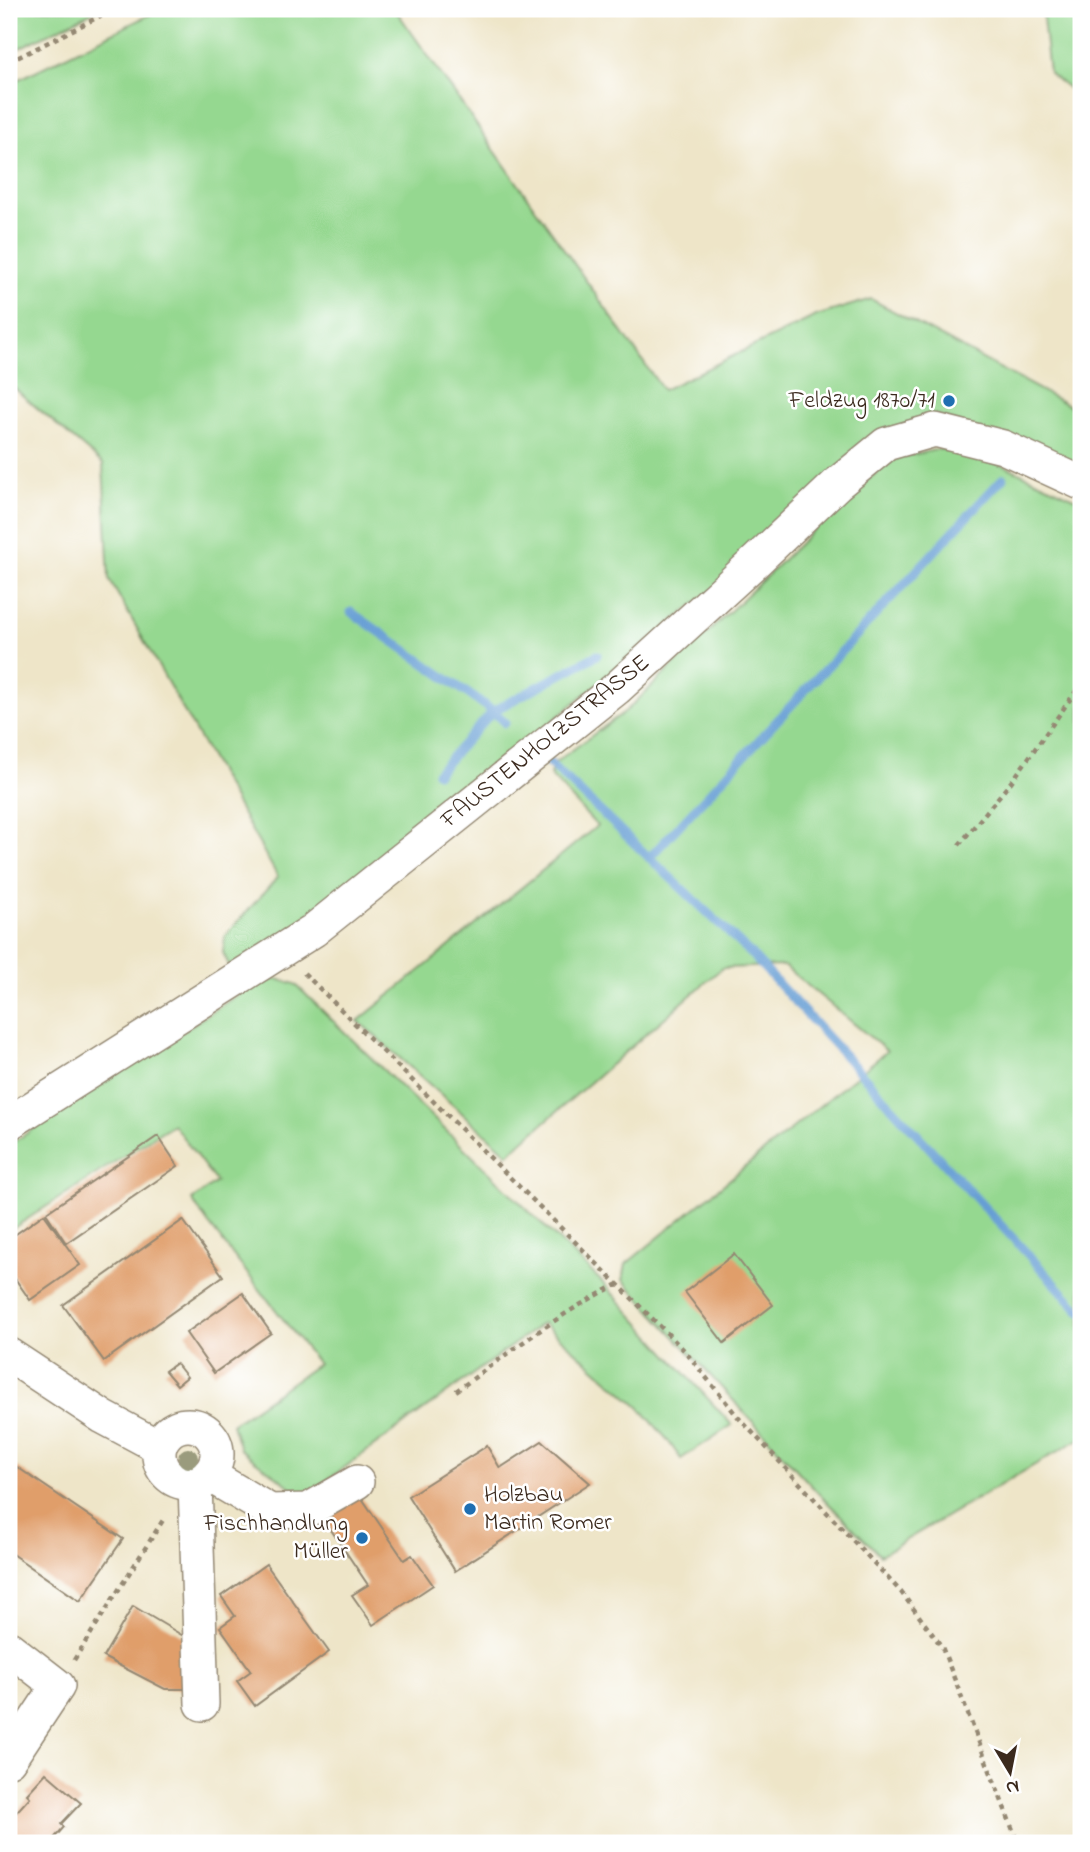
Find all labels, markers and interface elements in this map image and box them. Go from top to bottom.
place label: Feldzug 1870/71 [788,384,935,419]
marker: Feldzug 1870/71 [941,393,957,409]
street label: FAUSTENHOLZSTRASSE [433,647,658,838]
place label: Holzbau Martin Romer [484,1478,612,1541]
marker: Holzbau Martin Romer [462,1501,478,1517]
place label: Fischhandlung Müller [203,1507,349,1570]
marker: Fischhandlung Müller [354,1530,370,1546]
north arrow [974,1736,1044,1806]
text: N [1004,1772,1021,1801]

